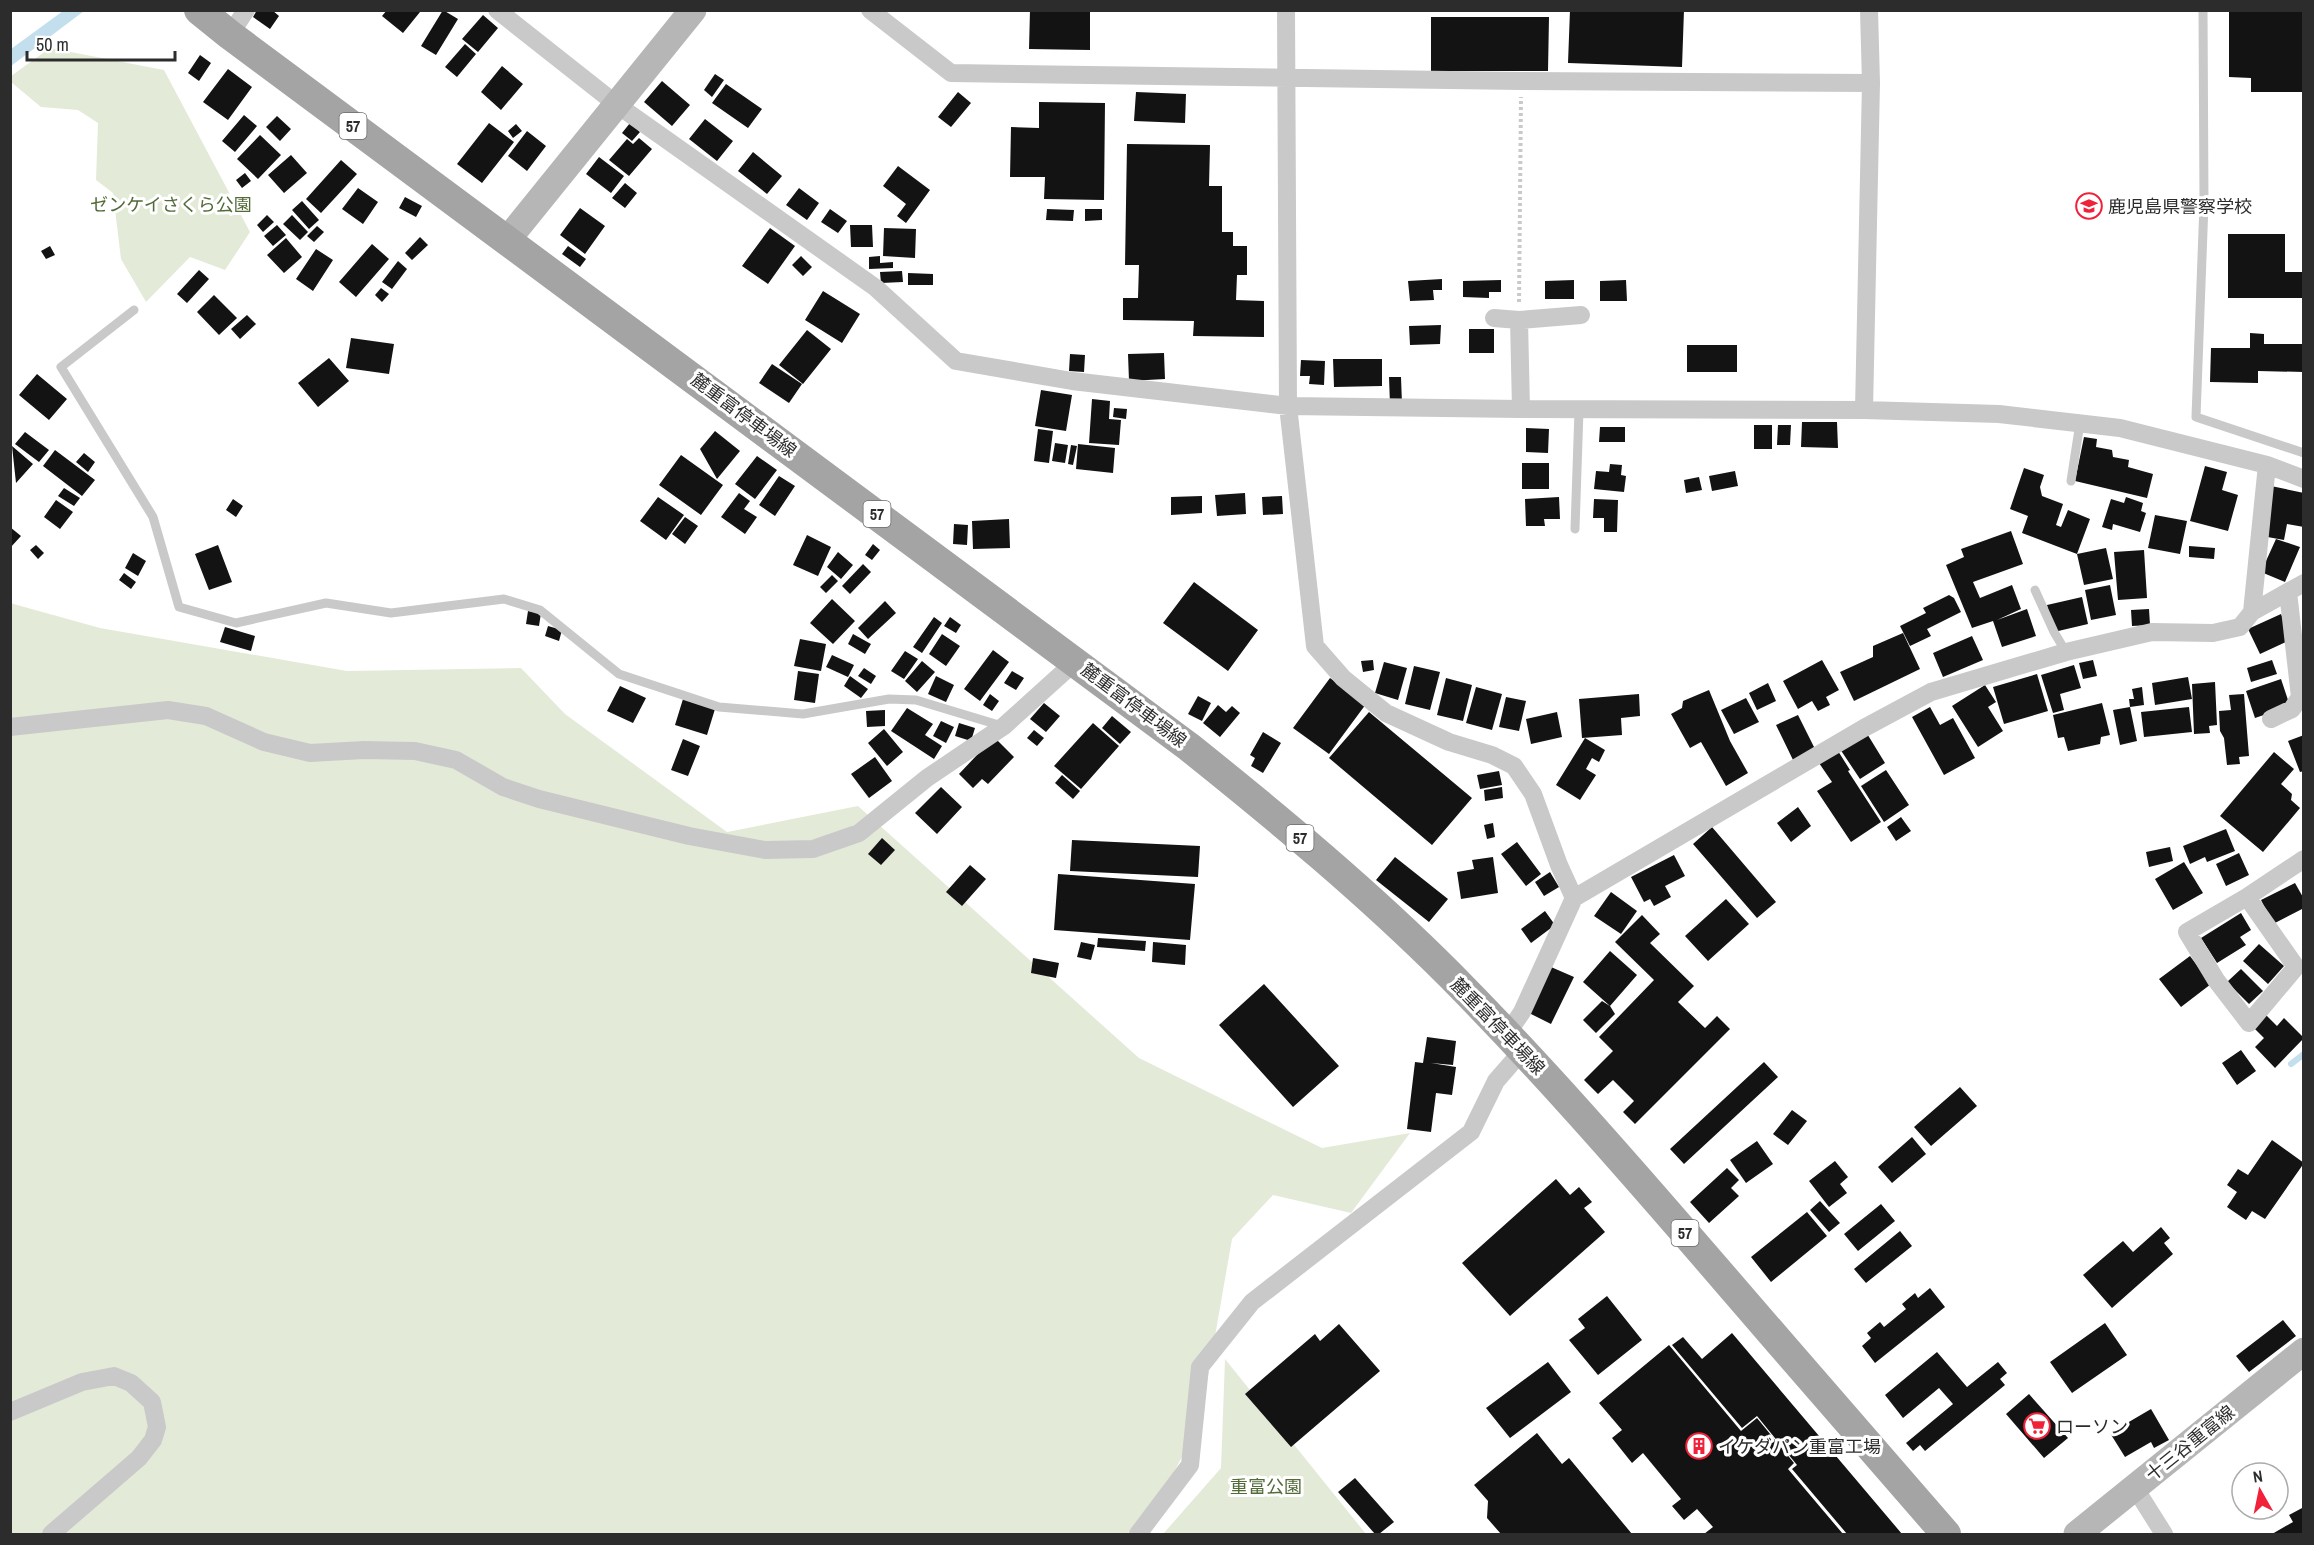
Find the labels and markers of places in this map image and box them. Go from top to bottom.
school or university icon: 鹿児島県警察学校 [2074,191,2104,221]
place label: 鹿児島県警察学校 [2108,194,2252,219]
supermarket icon: ローソン [2022,1411,2052,1441]
place label: ローソン [2056,1414,2128,1439]
building icon: イケダパン重富工場 [1684,1431,1714,1461]
place label: イケダパン重富工場 [1718,1434,1881,1459]

